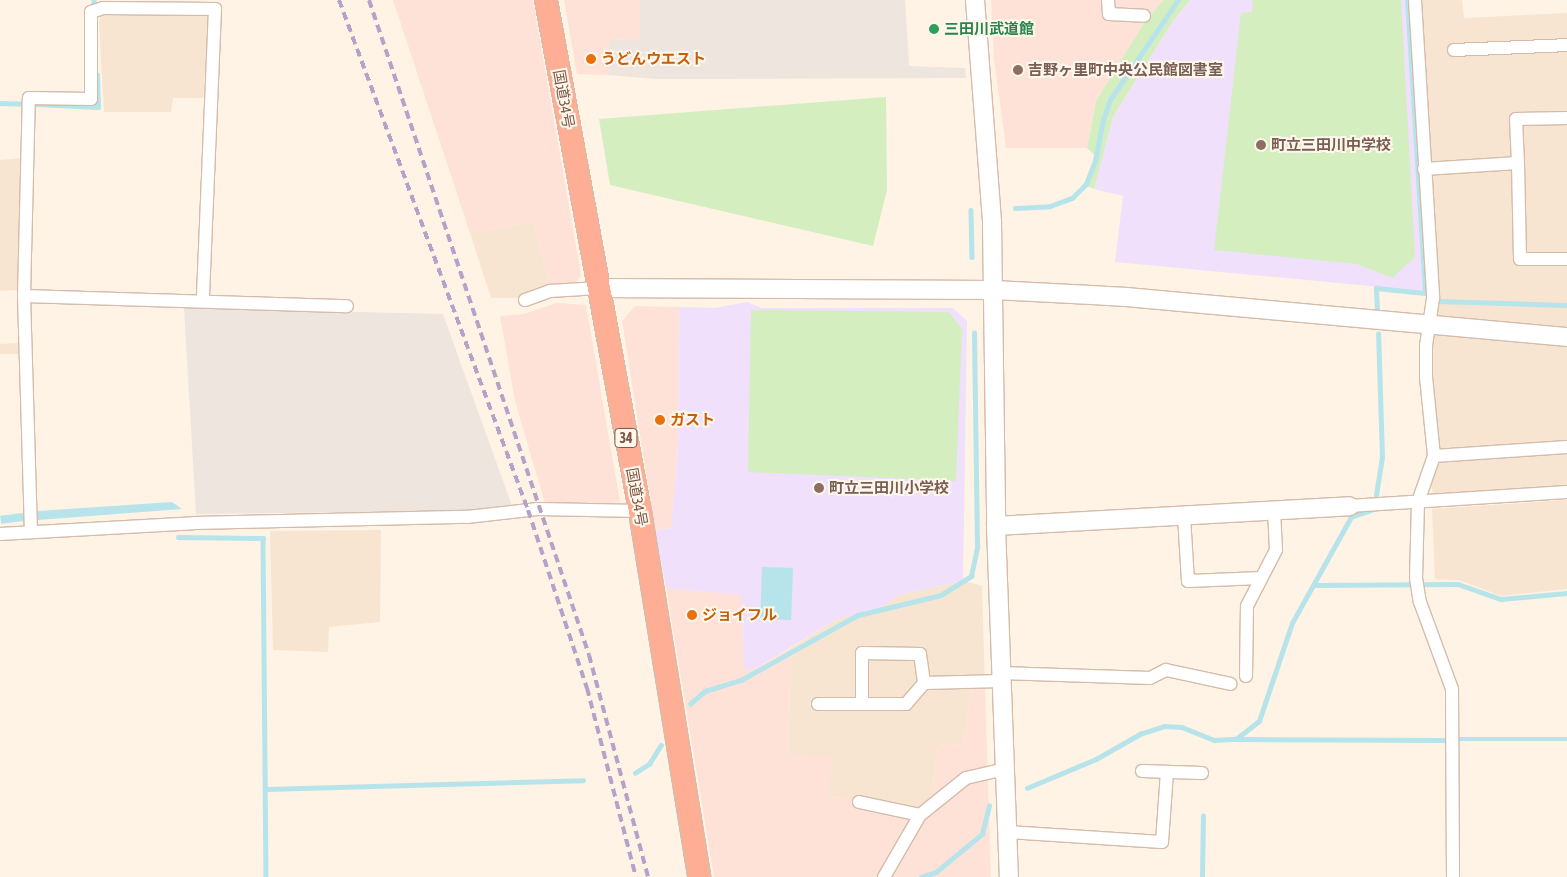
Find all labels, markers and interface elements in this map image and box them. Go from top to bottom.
place label: 三田川武道館 [944,20,1034,38]
marker: 三田川武道館 [928,23,940,35]
place label: うどんウエスト [601,50,706,68]
marker: うどんウエスト [585,53,597,65]
place label: 吉野ヶ里町中央公民館図書室 [1028,61,1223,79]
marker: 吉野ヶ里町中央公民館図書室 [1012,64,1024,76]
street label: 国道34号 [550,68,578,130]
place label: 町立三田川中学校 [1271,136,1391,154]
marker: 町立三田川中学校 [1255,139,1267,151]
place label: ガスト [670,411,715,429]
marker: ガスト [654,414,666,426]
road number: 34 [614,426,638,449]
street label: 国道34号 [623,466,651,528]
place label: 町立三田川小学校 [829,479,949,497]
marker: 町立三田川小学校 [813,482,825,494]
place label: ジョイフル [702,606,777,624]
marker: ジョイフル [686,609,698,621]

